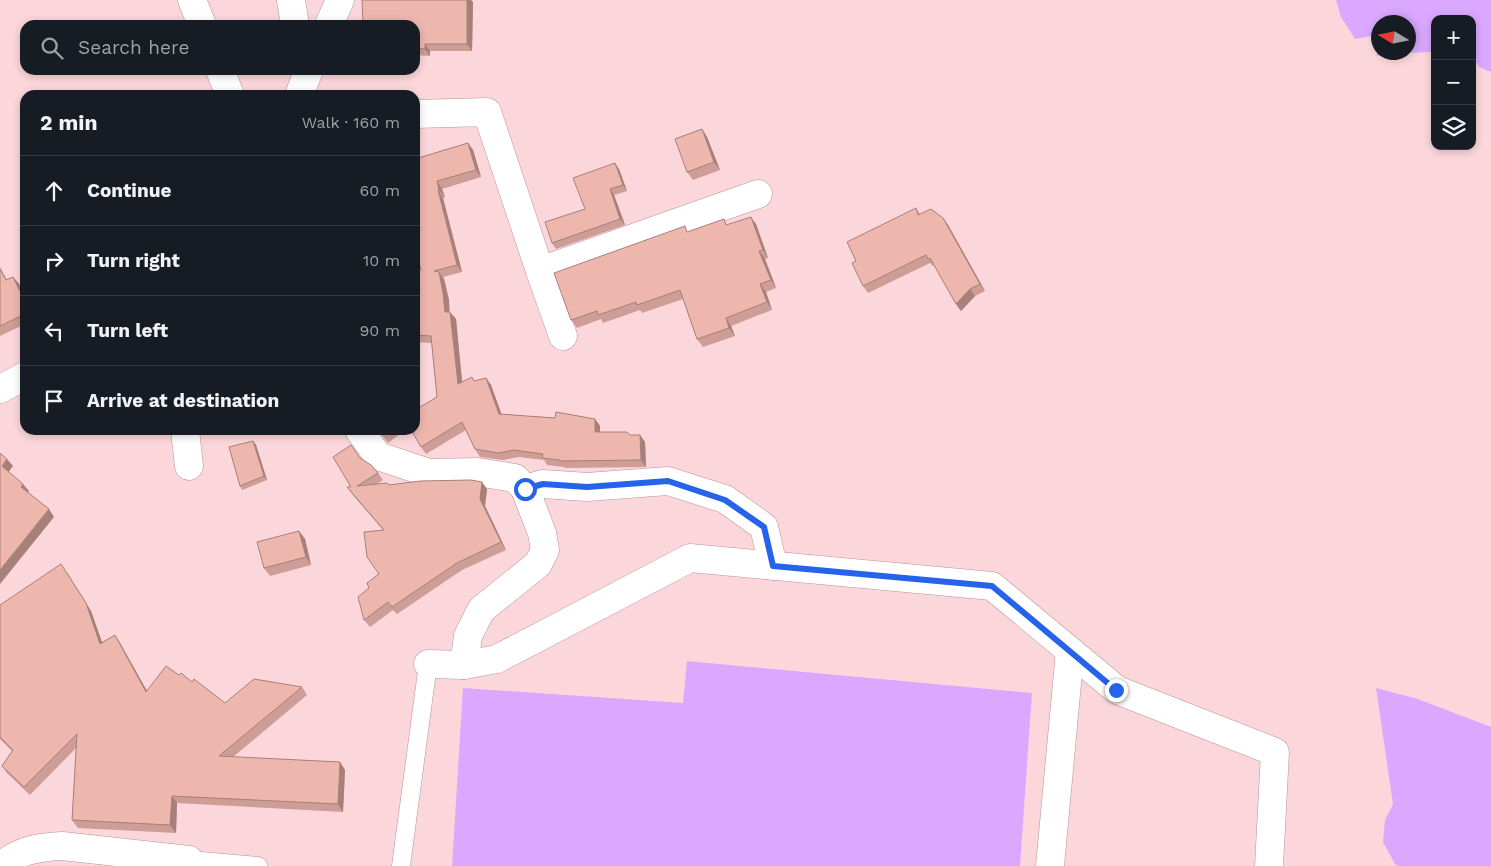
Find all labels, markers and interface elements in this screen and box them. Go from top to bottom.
north arrow [1371,15,1416,60]
map controls [1431,15,1476,150]
button: + [1431,15,1476,60]
search box [20,20,420,75]
icon: search [38,34,66,62]
text: Search here [78,36,189,59]
button: − [1431,60,1476,105]
button: layers [1431,105,1476,150]
text: 2 min [40,110,97,135]
text: Walk · 160 m [302,113,400,132]
icon: ahead [40,177,68,205]
text: Continue [87,179,171,202]
text: 60 m [360,181,400,200]
icon: right [40,247,68,275]
text: Turn right [87,249,180,272]
text: 10 m [363,251,400,270]
icon: left [40,317,68,345]
text: Turn left [87,319,168,342]
text: 90 m [359,321,400,340]
icon: arrive [40,387,68,415]
text: Arrive at destination [87,389,279,412]
route start [514,478,537,501]
route end [1105,679,1128,702]

